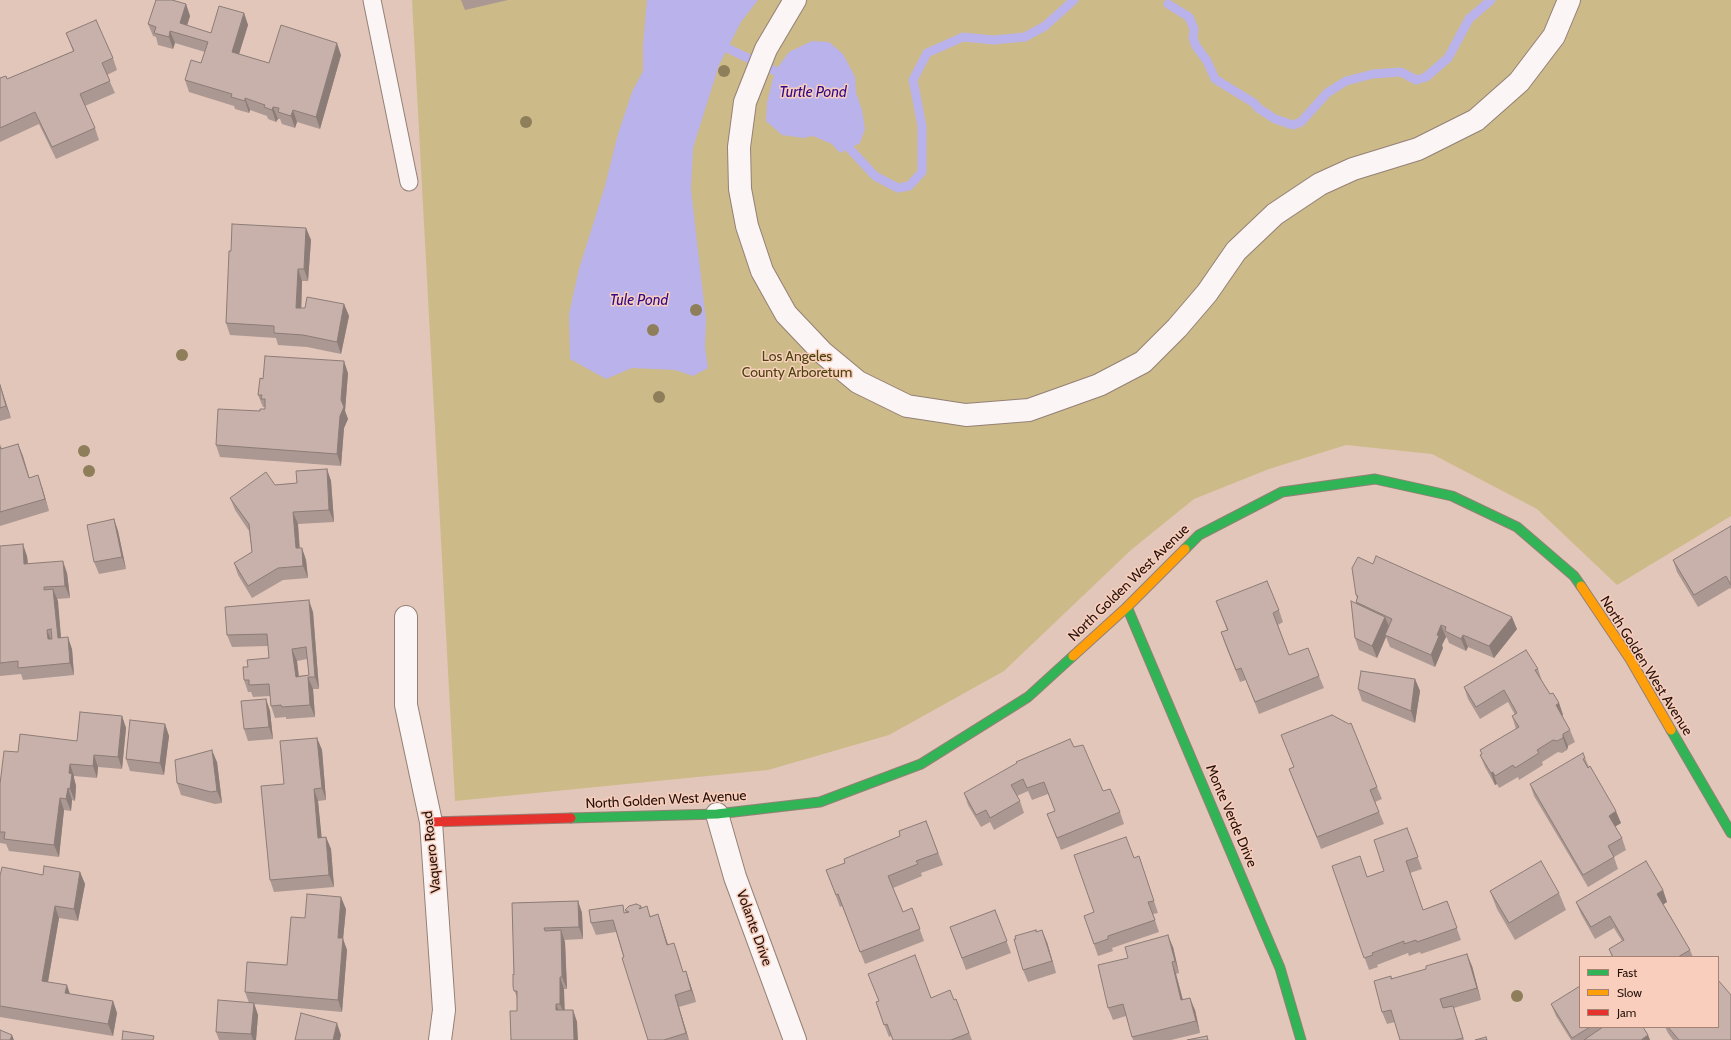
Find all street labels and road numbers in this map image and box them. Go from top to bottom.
street label: North Golden West Avenue [1065,521,1193,645]
street label: North Golden West Avenue [1596,593,1696,739]
street label: Monte Verde Drive [1202,762,1260,870]
street label: North Golden West Avenue [585,787,747,813]
street label: Vaquero Road [419,810,445,894]
street label: Volante Drive [733,888,775,968]

